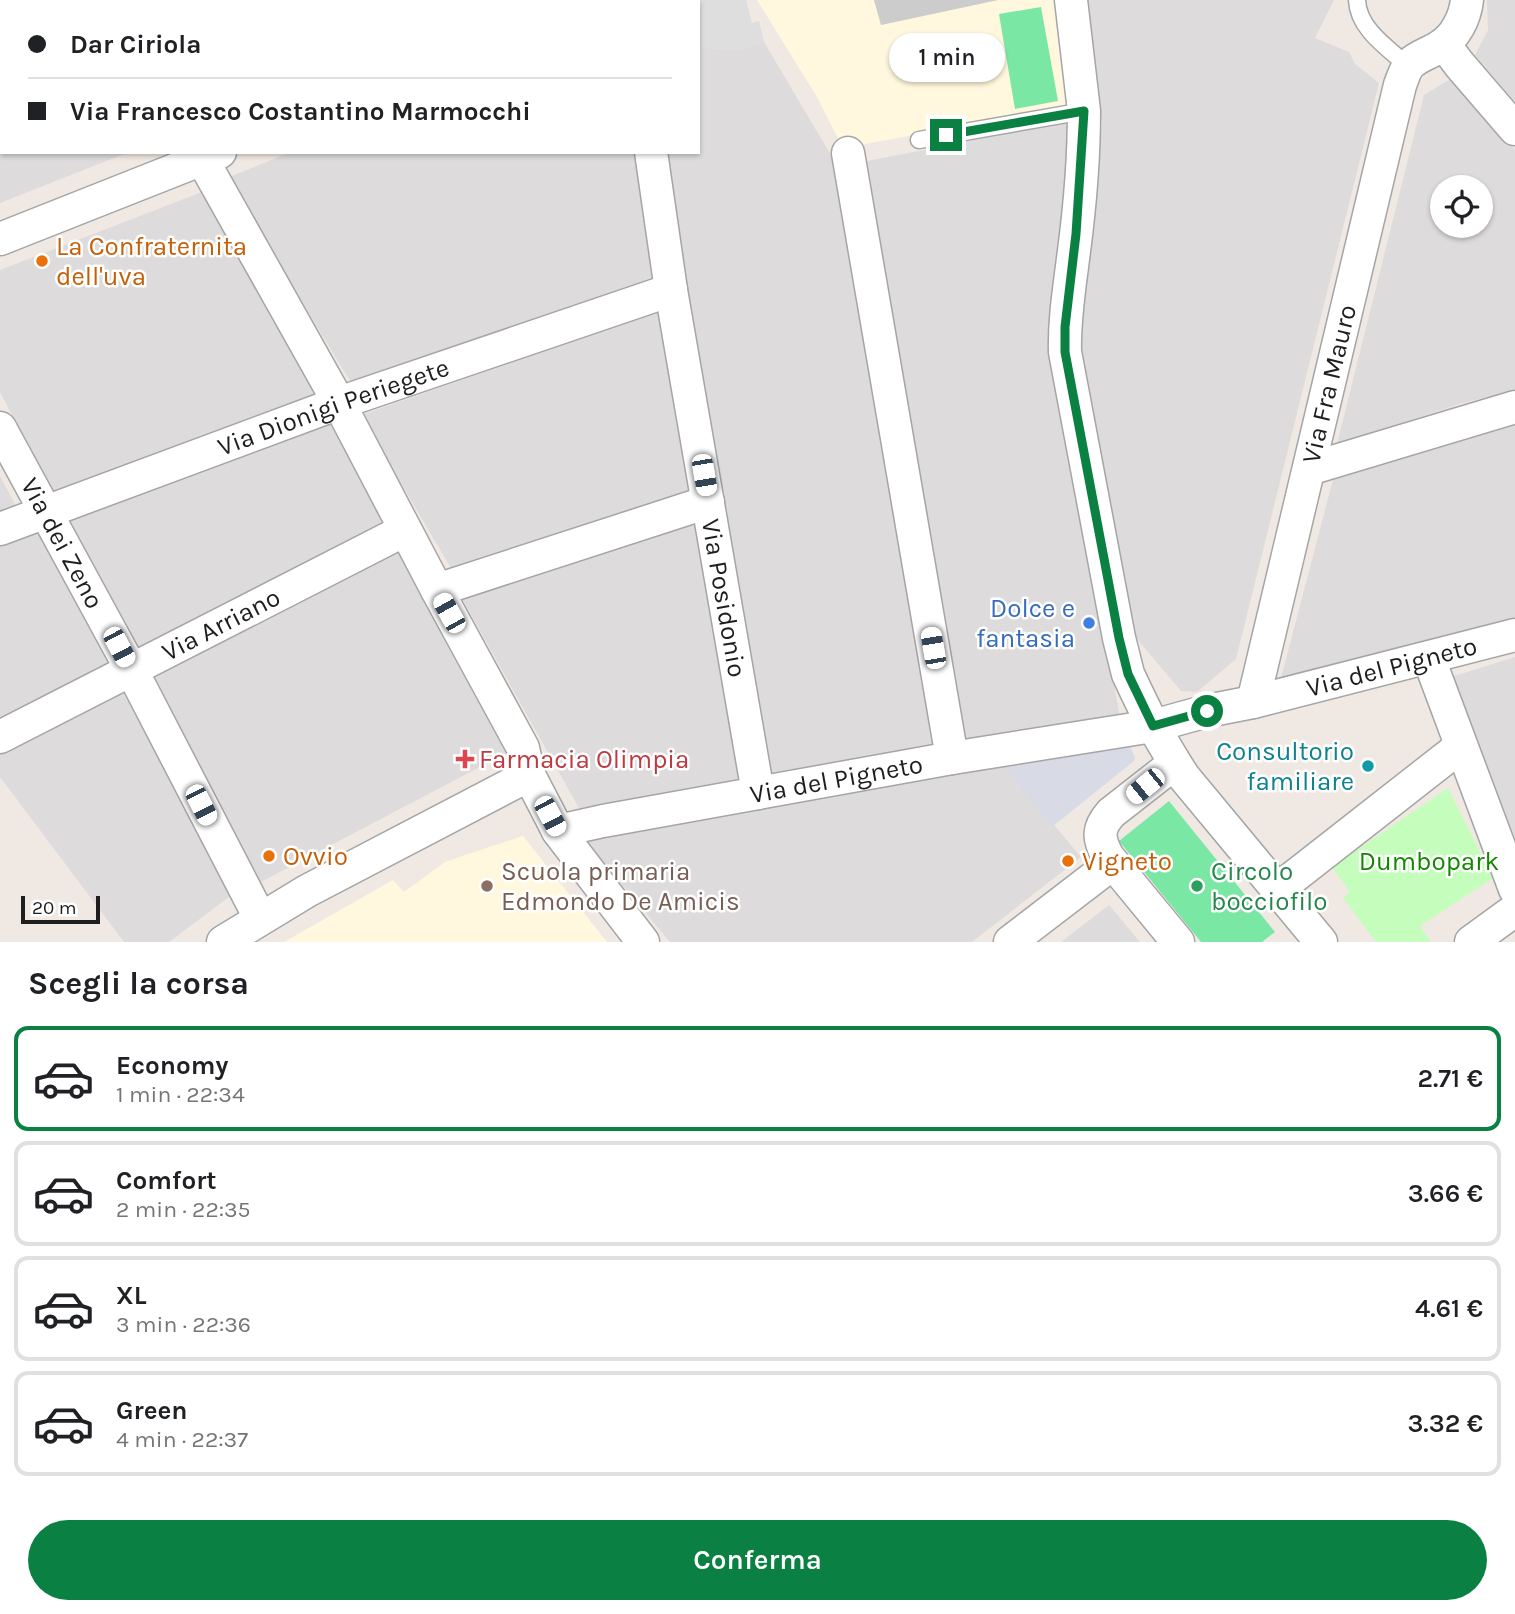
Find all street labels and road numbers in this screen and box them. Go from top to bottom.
street label: Via Fra Mauro [1295,302,1363,466]
street label: Via Dionigi Periegete [213,352,453,463]
street label: Via dei Zeno [14,473,110,614]
street label: Via Posidonio [695,516,753,680]
street label: Via Arriano [157,581,285,668]
street label: Via del Pigneto [1303,630,1480,704]
street label: Via del Pigneto [748,749,925,810]

